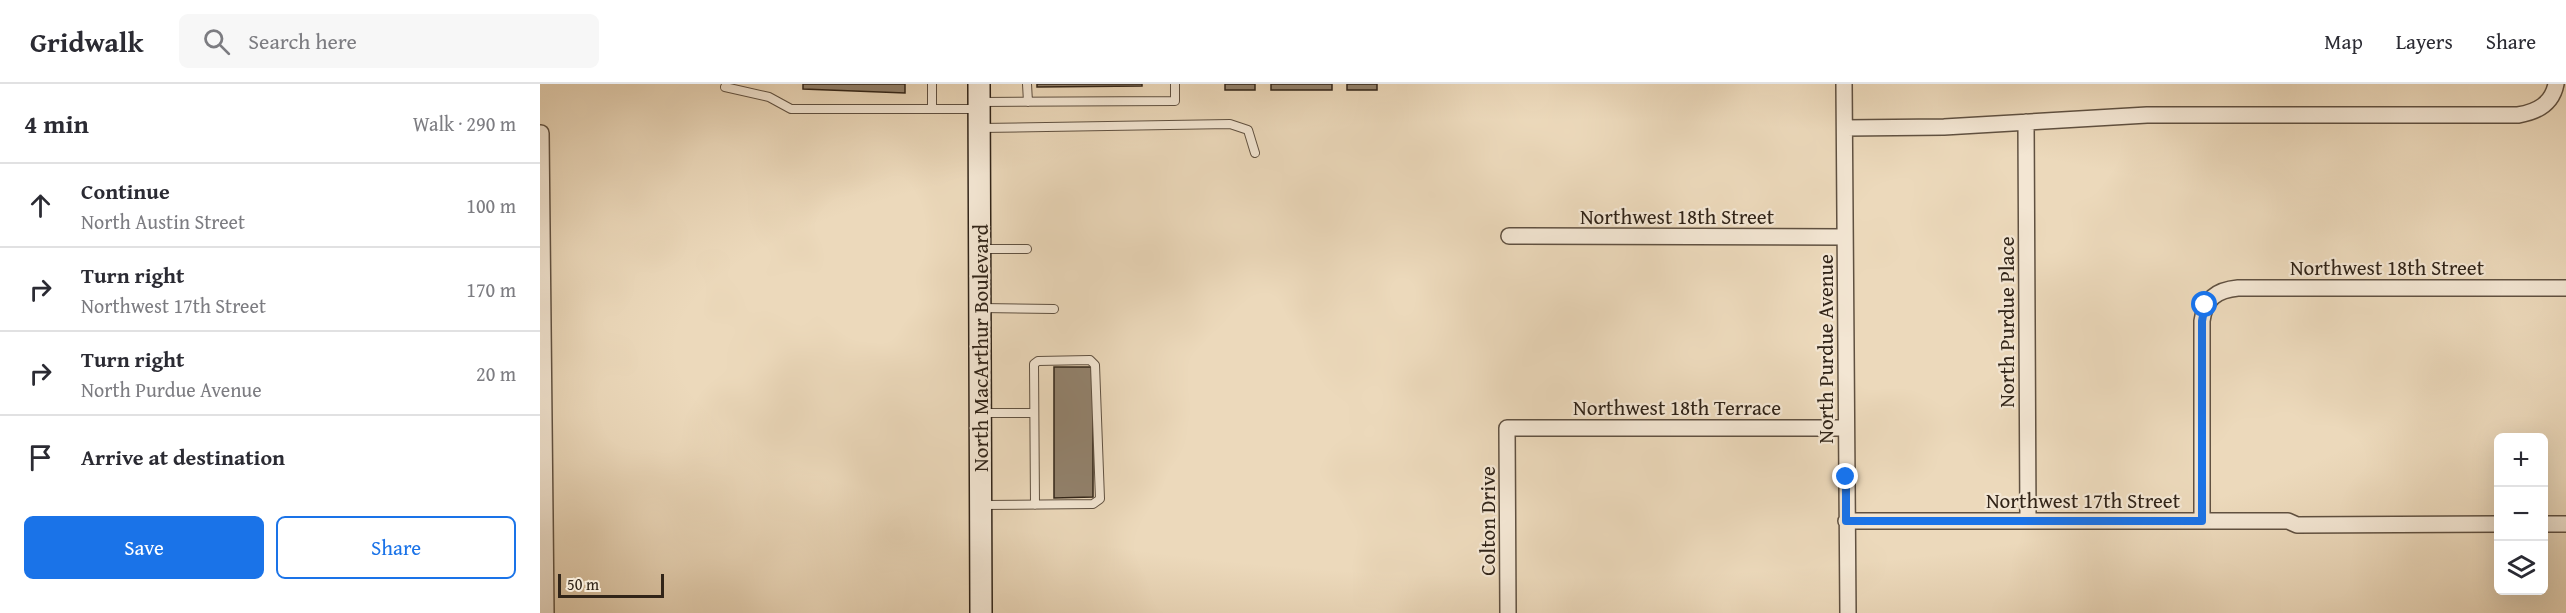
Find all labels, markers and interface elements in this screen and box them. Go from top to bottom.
search box [179,14,599,68]
text: Gridwalk [30,21,143,62]
icon: search [200,25,233,58]
text: Search here [248,25,357,57]
text: Map [2324,26,2363,57]
text: Layers [2396,26,2453,57]
text: Share [2486,26,2536,57]
text: 4 min [24,104,89,143]
text: Walk · 290 m [413,109,516,138]
text: Continue [81,175,170,207]
icon: ahead [24,189,57,222]
text: 100 m [466,191,516,220]
street label: Northwest 18th Street [1580,201,1775,232]
text: North Austin Street [81,207,245,236]
street label: North MacArthur Boulevard [965,223,996,472]
street label: North Purdue Place [1991,236,2022,408]
street label: Northwest 18th Street [2290,252,2485,283]
street label: North Purdue Avenue [1810,254,1841,444]
text: Turn right [81,259,184,291]
icon: right [24,273,57,306]
text: 170 m [466,275,516,304]
text: Northwest 17th Street [81,291,266,320]
route start [2191,291,2217,317]
text: Turn right [81,343,184,375]
icon: right [24,357,57,390]
text: 20 m [476,359,516,388]
text: North Purdue Avenue [81,375,262,404]
street label: Northwest 18th Terrace [1573,392,1781,423]
map controls [2494,433,2548,595]
button: + [2494,433,2548,487]
icon: arrive [24,441,57,474]
text: Arrive at destination [81,441,285,473]
route end [1832,463,1858,489]
street label: Colton Drive [1472,466,1503,576]
street label: Northwest 17th Street [1986,485,2181,516]
button: − [2494,487,2548,541]
button: Save [24,516,264,579]
button: Share [276,516,516,579]
button: layers [2494,541,2548,595]
scale bar [558,571,664,598]
text: 50 m [567,572,599,596]

